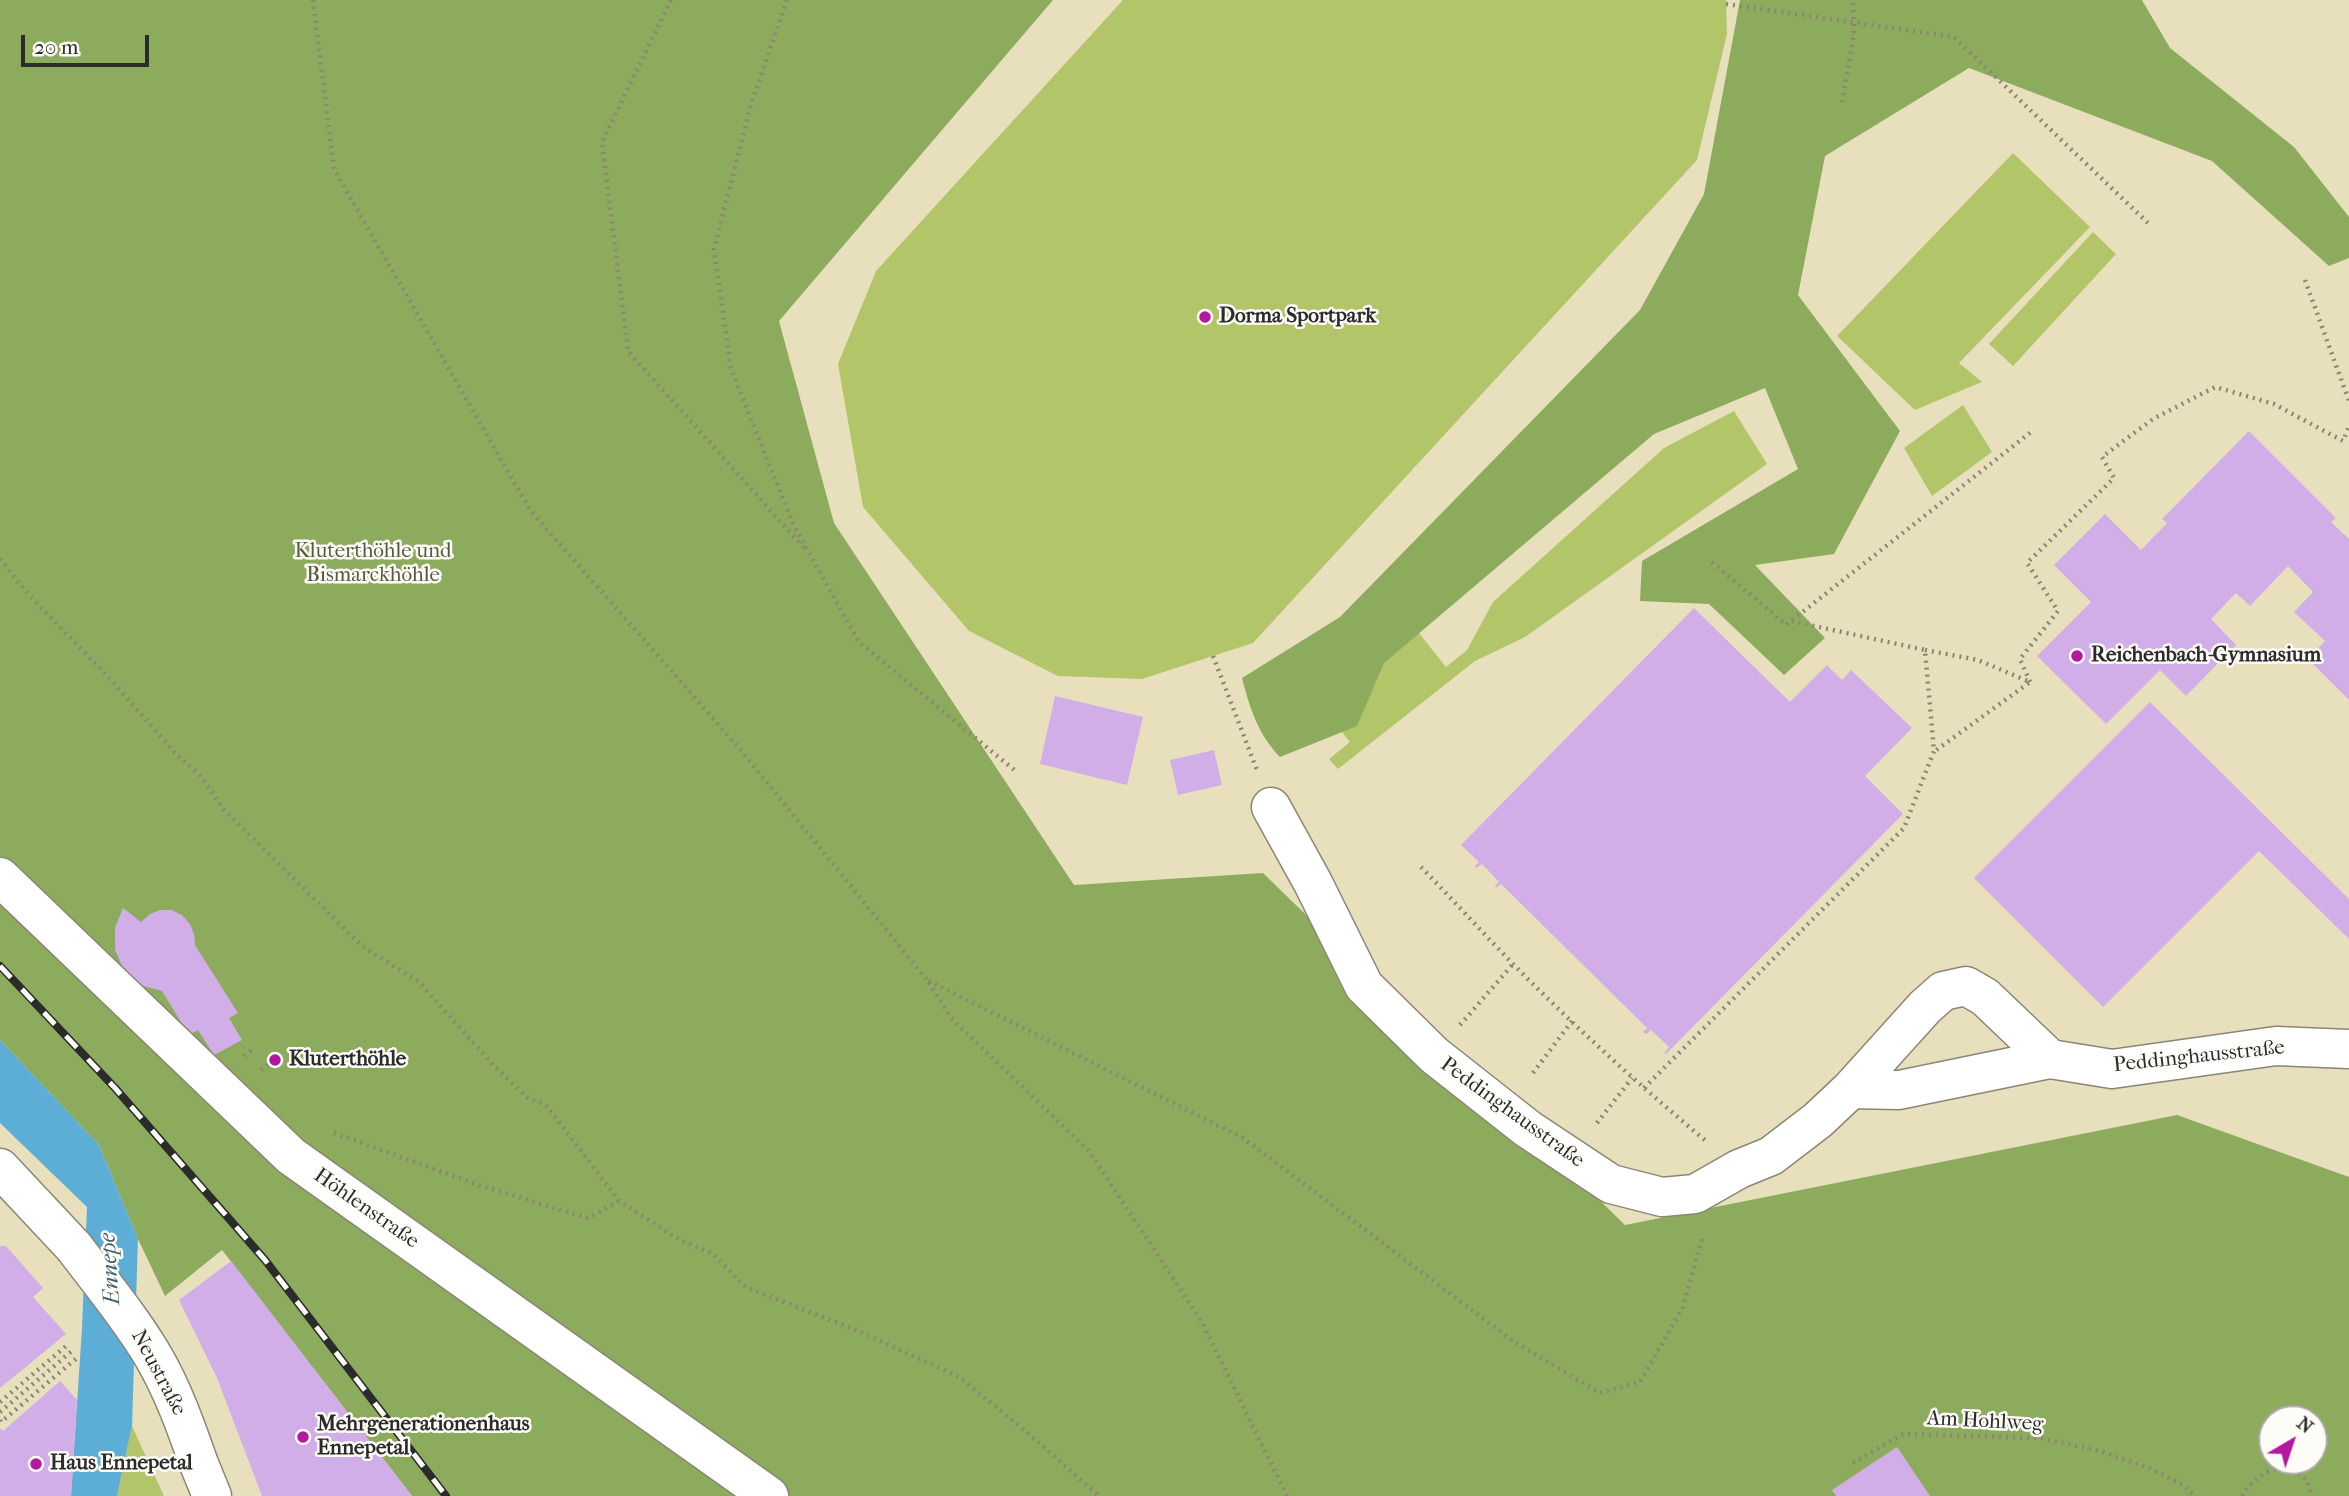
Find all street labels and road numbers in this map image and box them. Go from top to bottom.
street label: Peddinghausstraße [2112,1035,2286,1079]
street label: Peddinghausstraße [1435,1052,1589,1174]
street label: Höhlenstraße [309,1164,423,1254]
street label: Neustraße [125,1326,191,1420]
street label: Am Hohlweg [1926,1406,2044,1438]

